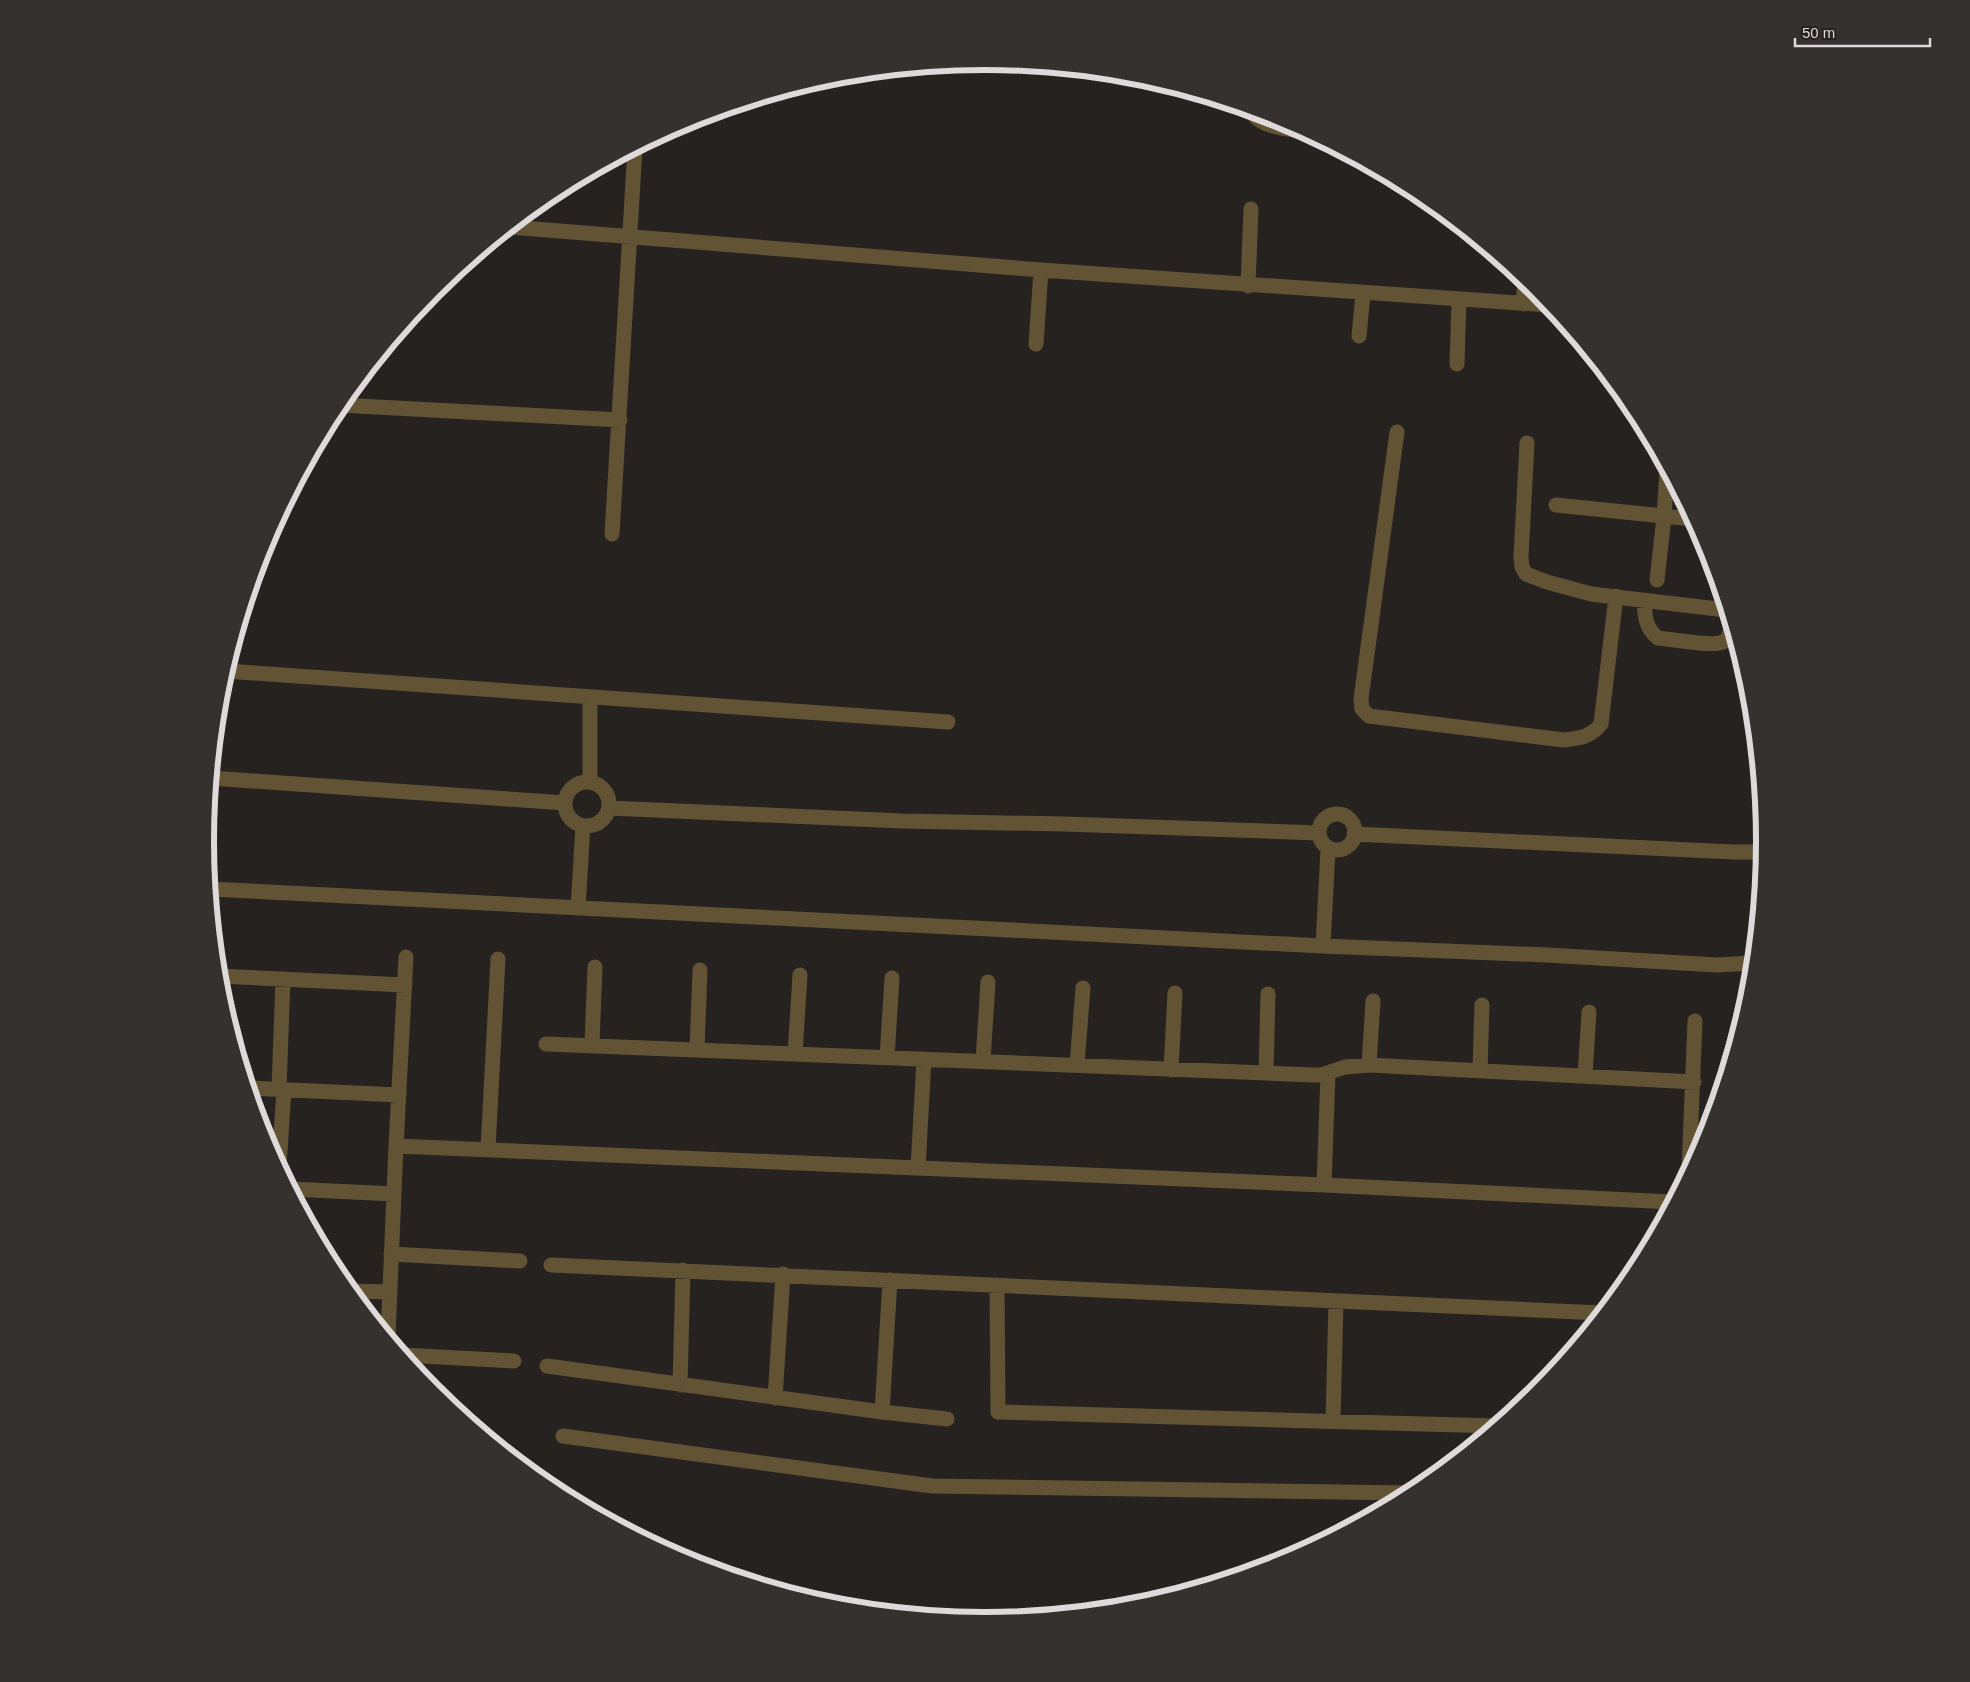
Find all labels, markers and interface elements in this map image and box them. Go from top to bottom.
scale bar [1795,15,1930,47]
text: 50 m [1802,24,1835,41]

